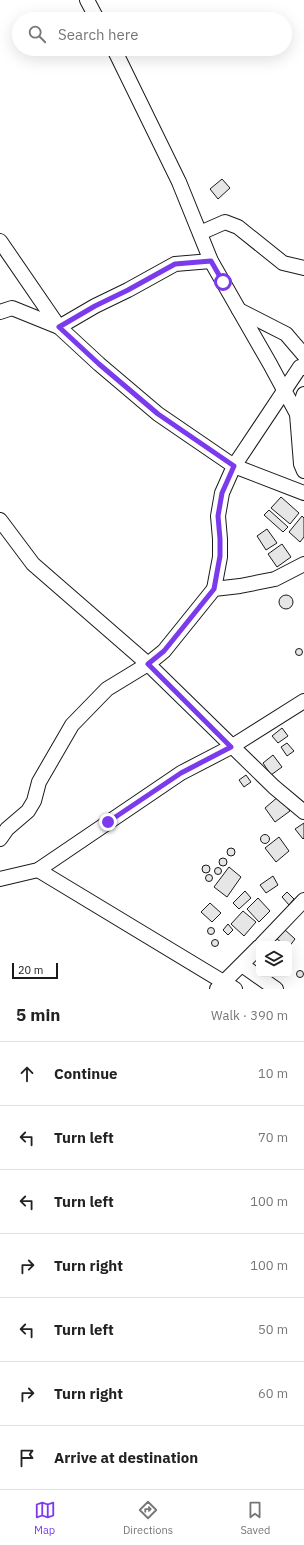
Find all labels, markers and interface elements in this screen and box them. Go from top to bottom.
search box [12,12,292,56]
icon: search [26,23,48,45]
text: Search here [58,25,138,44]
route start [214,273,232,291]
route end [99,813,117,831]
map controls [256,941,292,977]
button: layers [256,941,292,977]
scale bar [12,961,58,980]
text: 20 m [18,963,43,977]
text: 5 min [16,1004,60,1026]
text: Walk · 390 m [211,1007,288,1024]
icon: ahead [16,1063,38,1085]
text: Continue [54,1064,118,1083]
text: 10 m [258,1065,288,1082]
icon: left [16,1127,38,1149]
text: Turn left [54,1128,114,1147]
text: 70 m [258,1129,288,1146]
icon: left [16,1191,38,1213]
text: Turn left [54,1192,114,1211]
text: 100 m [250,1193,288,1210]
icon: right [16,1255,38,1277]
text: Turn right [54,1256,123,1275]
text: 100 m [250,1257,288,1274]
icon: left [16,1319,38,1341]
text: Turn left [54,1320,114,1339]
text: 50 m [258,1321,288,1338]
icon: right [16,1383,38,1405]
text: Turn right [54,1384,123,1403]
text: 60 m [258,1385,288,1402]
icon: arrive [16,1447,38,1469]
text: Arrive at destination [54,1448,198,1467]
tab: Map [34,1499,56,1537]
tab: Directions [123,1499,173,1537]
tab: Saved [240,1499,270,1537]

